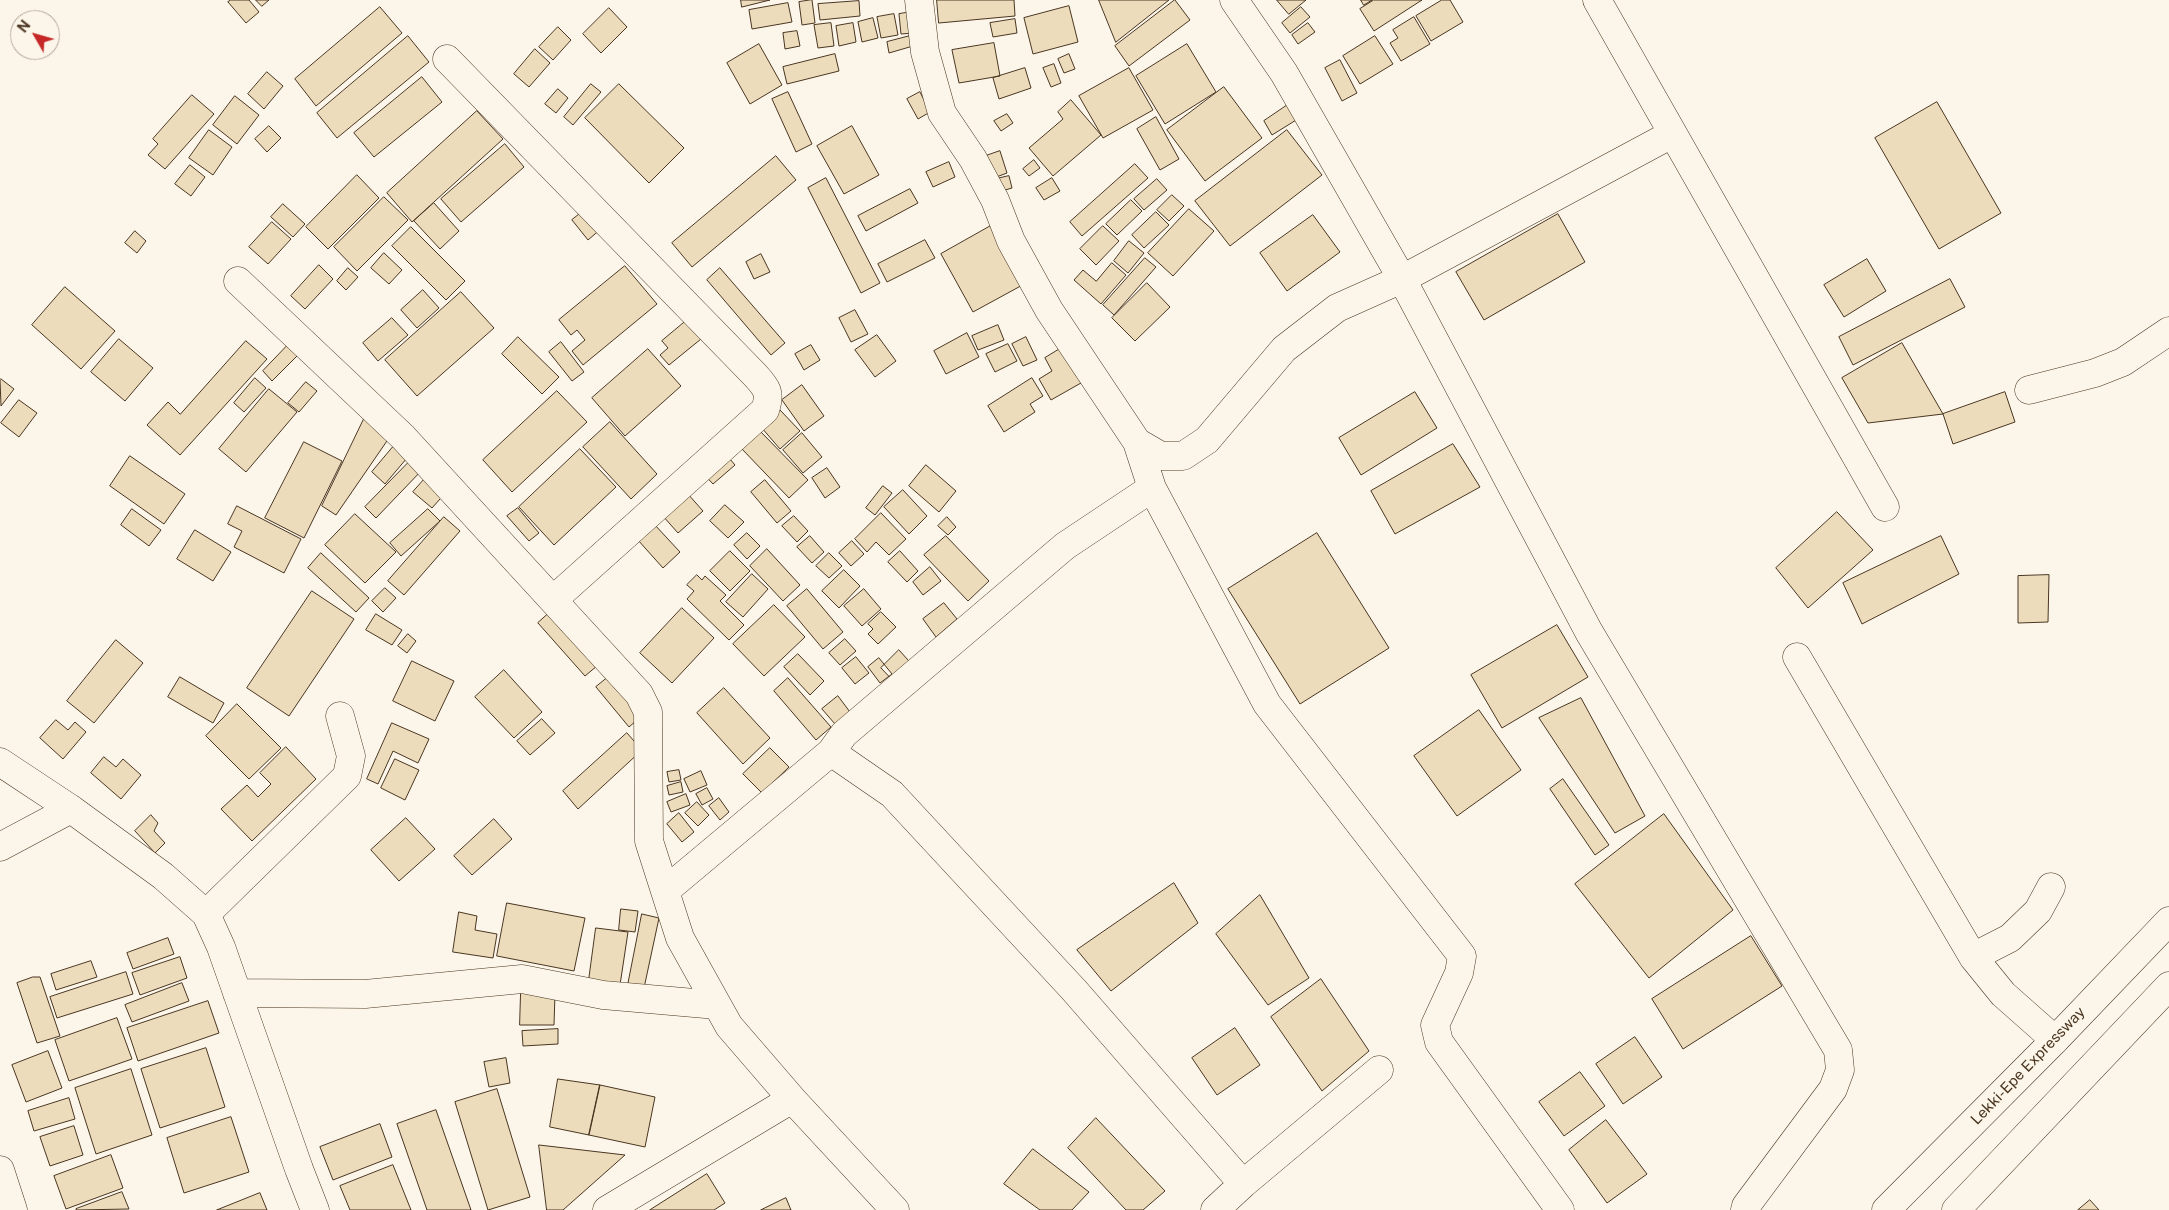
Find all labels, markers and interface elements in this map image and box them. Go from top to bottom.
north arrow [10,10,60,60]
text: N [14,17,34,36]
street label: Lekki-Epe Expressway [1967,1003,2089,1129]

